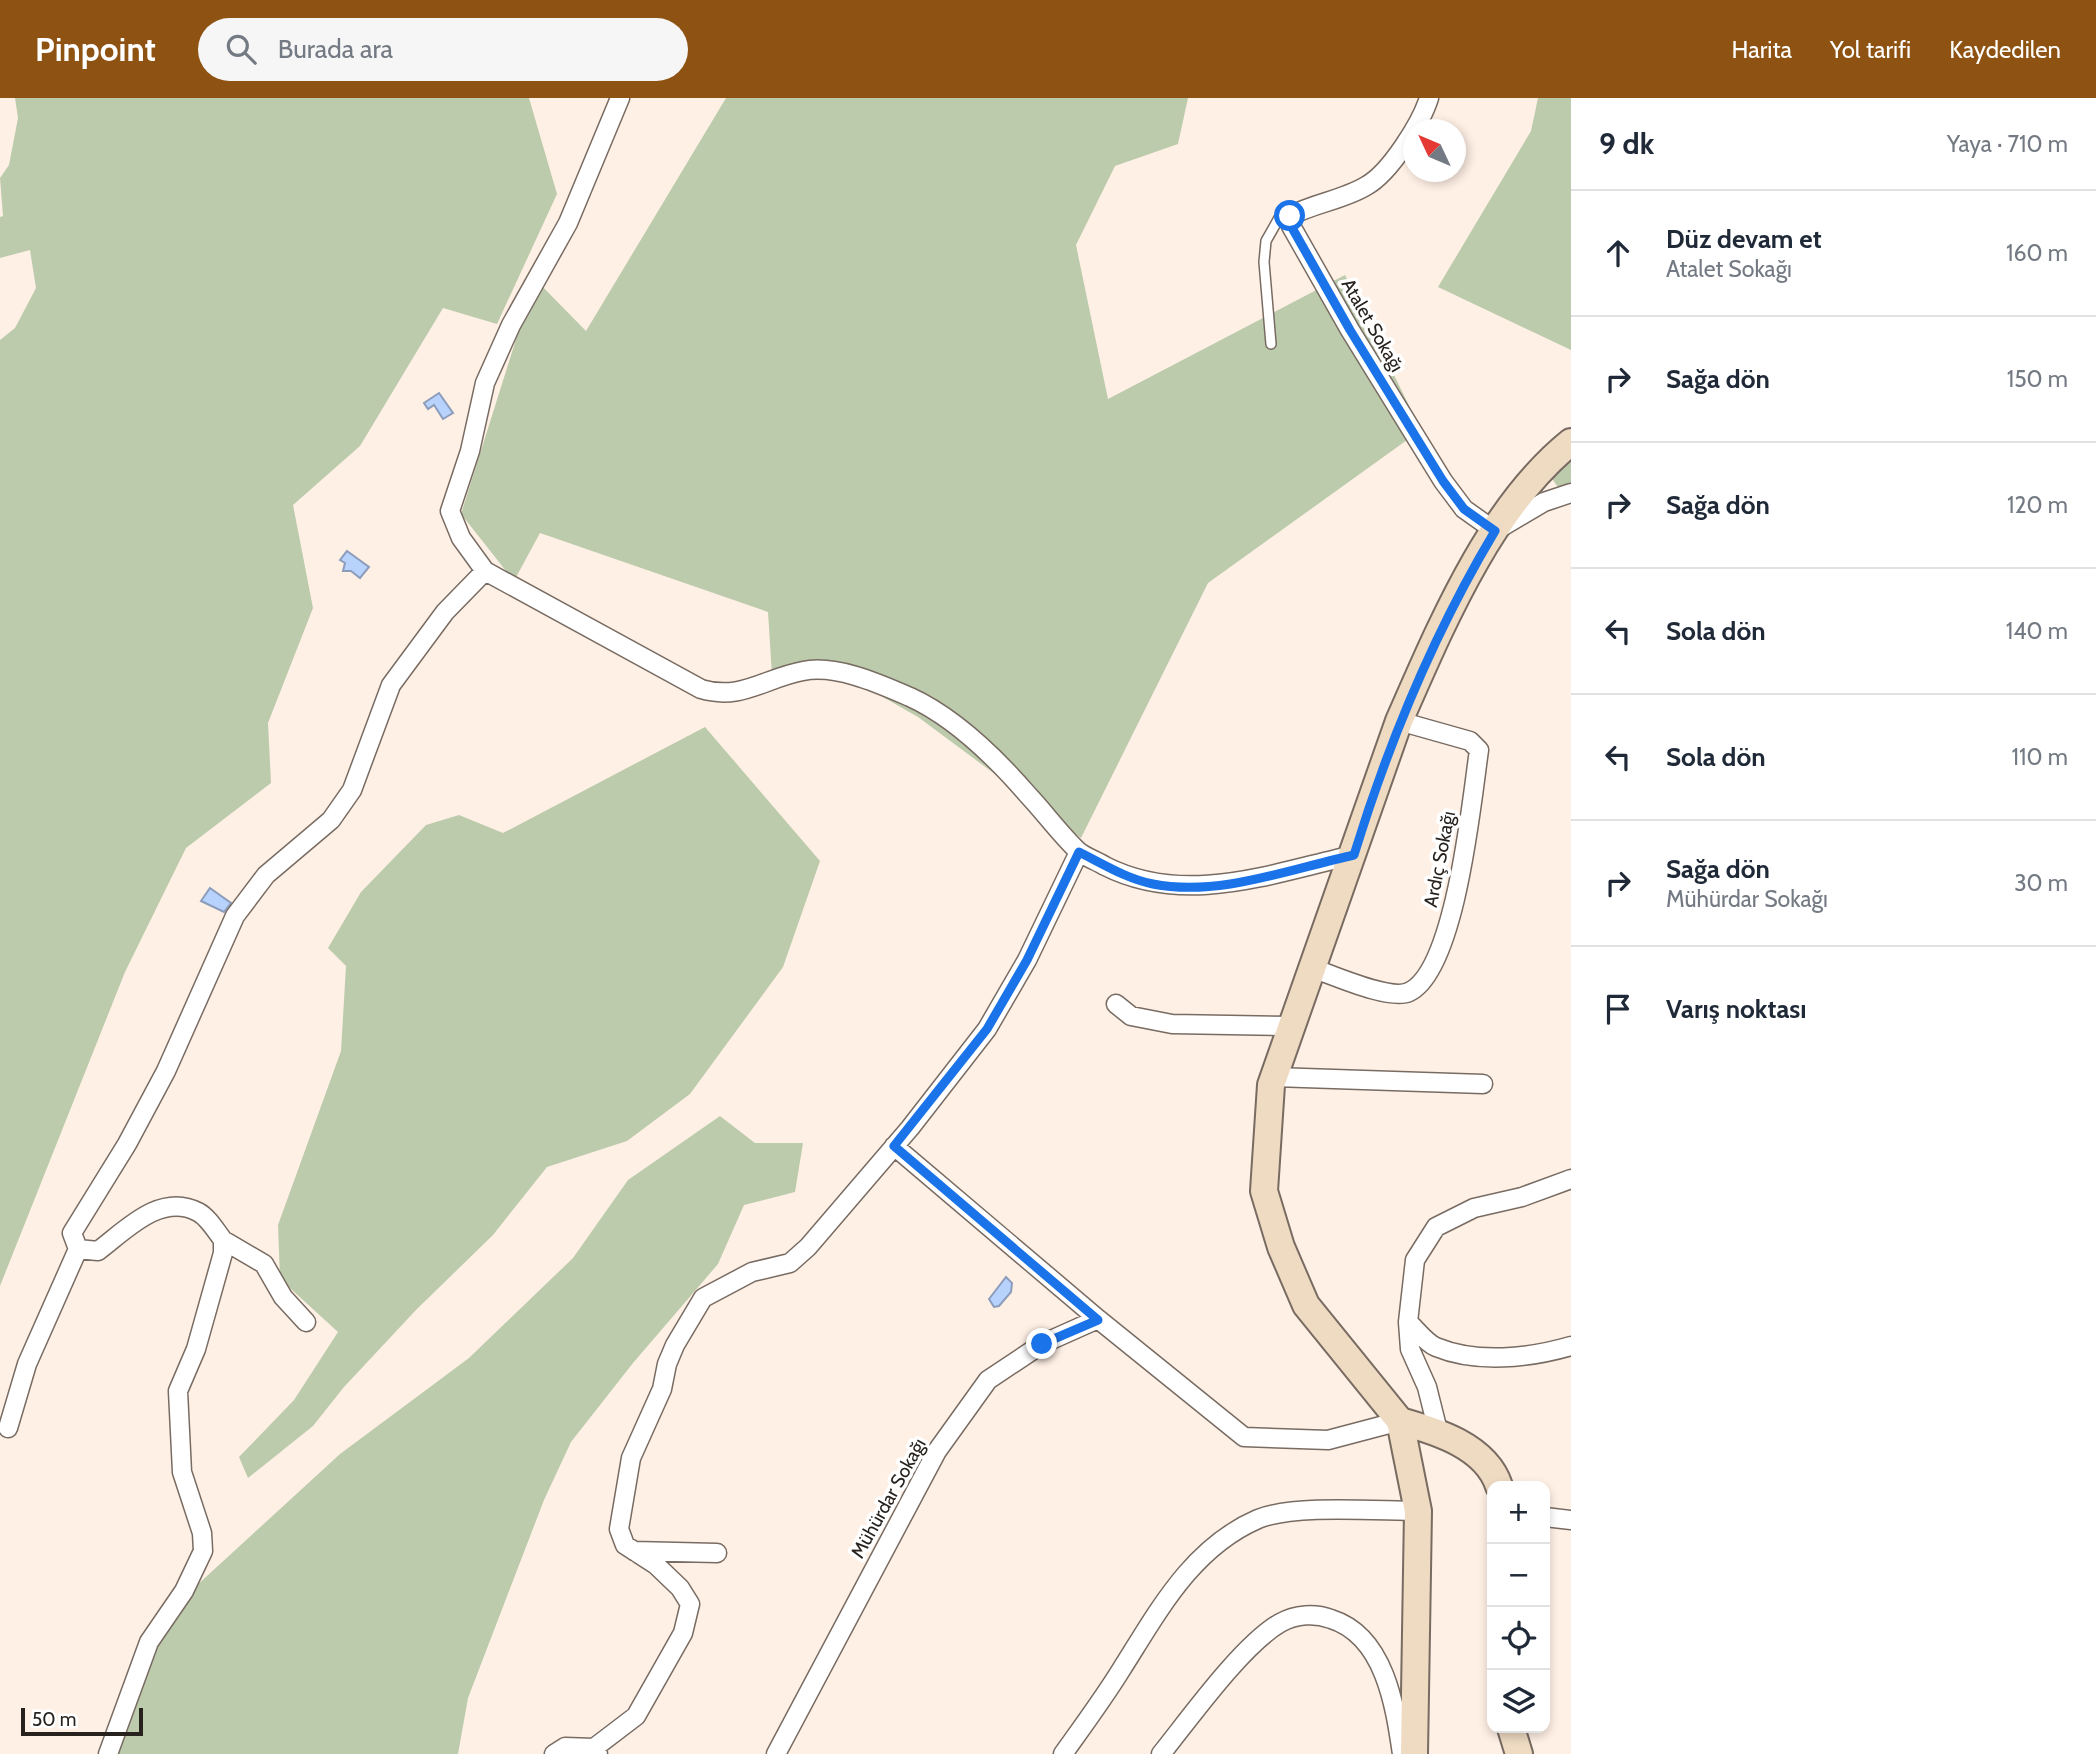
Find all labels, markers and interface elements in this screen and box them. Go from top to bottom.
search box [198,18,688,81]
text: Pinpoint [35,29,156,69]
icon: search [222,30,260,68]
text: Burada ara [278,33,393,65]
text: Harita [1732,35,1792,64]
text: Yol tarifi [1830,35,1911,64]
text: Kaydedilen [1949,35,2061,64]
north arrow [1403,119,1466,182]
text: 9 dk [1599,125,1654,162]
text: Yaya · 710 m [1947,130,2068,158]
route start [1274,200,1305,231]
text: Düz devam et [1666,223,1822,255]
icon: ahead [1599,234,1637,272]
text: 160 m [2006,239,2068,267]
text: Atalet Sokağı [1666,255,1792,283]
street label: Atalet Sokağı [1337,274,1409,376]
icon: right [1599,360,1637,398]
text: Sağa dön [1666,363,1770,395]
text: 150 m [2007,365,2068,393]
icon: right [1599,486,1637,524]
text: Sağa dön [1666,489,1770,521]
text: 120 m [2007,491,2068,519]
icon: left [1599,612,1637,650]
text: Sola dön [1666,615,1766,647]
text: 140 m [2006,617,2068,645]
icon: left [1599,738,1637,776]
text: Sola dön [1666,741,1766,773]
text: 110 m [2012,743,2068,771]
street label: Ardıç Sokağı [1419,809,1460,909]
text: Sağa dön [1666,853,1770,885]
icon: right [1599,864,1637,902]
text: 30 m [2014,869,2068,897]
text: Mühürdar Sokağı [1666,885,1828,913]
icon: arrive [1599,990,1637,1028]
text: Varış noktası [1666,993,1807,1025]
route end [1026,1328,1057,1359]
street label: Mühürdar Sokağı [846,1434,931,1562]
map controls [1487,1481,1550,1733]
button: + [1487,1481,1550,1544]
button: − [1487,1544,1550,1607]
button: locate [1487,1607,1550,1670]
button: layers [1487,1670,1550,1733]
scale bar [21,1705,144,1737]
text: 50 m [32,1708,76,1731]

